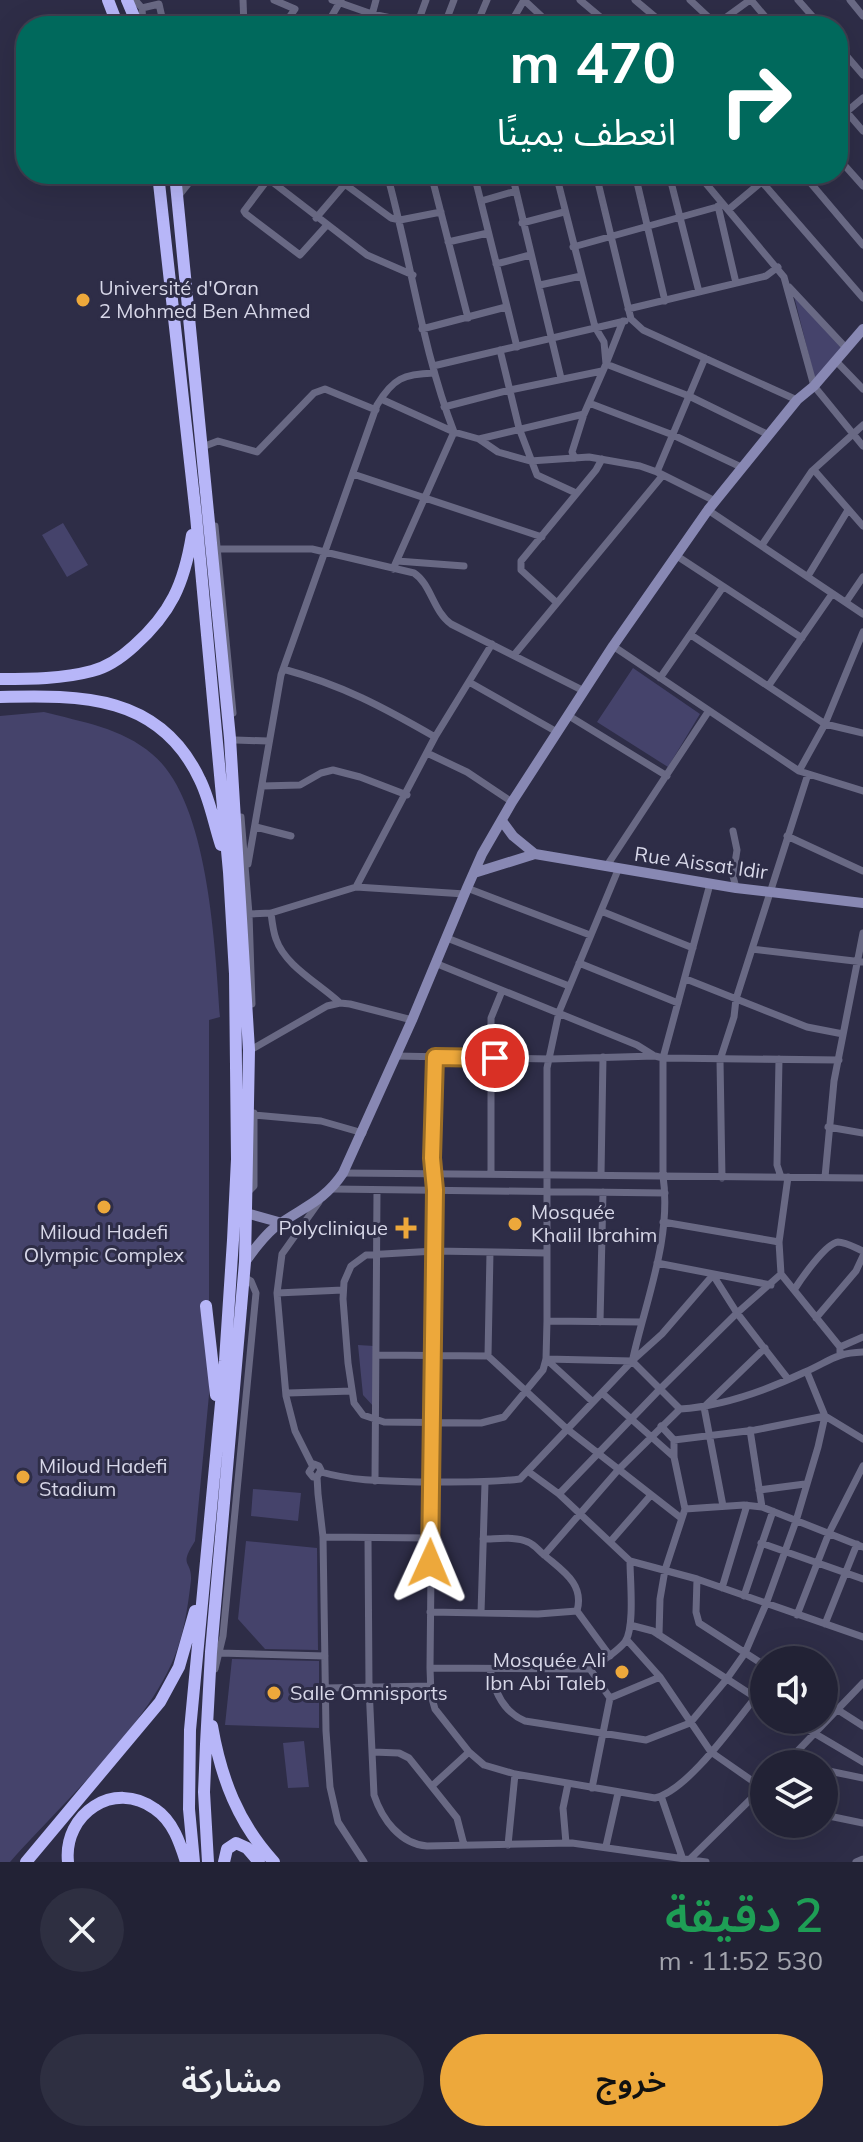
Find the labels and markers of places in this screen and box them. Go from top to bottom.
place label: Université d'Oran 2 Mohmed Ben Ahmed [99,275,310,323]
marker: Université d'Oran 2 Mohmed Ben Ahmed [74,291,92,309]
pin [461,1024,529,1092]
marker: Miloud Hadefi Olympic Complex [95,1198,113,1216]
place label: Mosquée Khalil Ibrahim [531,1199,657,1247]
place label: Polyclinique [278,1215,388,1240]
marker: Mosquée Khalil Ibrahim [506,1215,524,1233]
marker: Polyclinique [395,1217,417,1239]
place label: Miloud Hadefi Olympic Complex [24,1219,185,1267]
place label: Miloud Hadefi Stadium [39,1453,168,1501]
marker: Miloud Hadefi Stadium [14,1468,32,1486]
place label: Mosquée Ali Ibn Abi Taleb [485,1647,606,1695]
marker: Mosquée Ali Ibn Abi Taleb [613,1663,631,1681]
place label: Salle Omnisports [290,1680,448,1705]
marker: Salle Omnisports [265,1684,283,1702]

